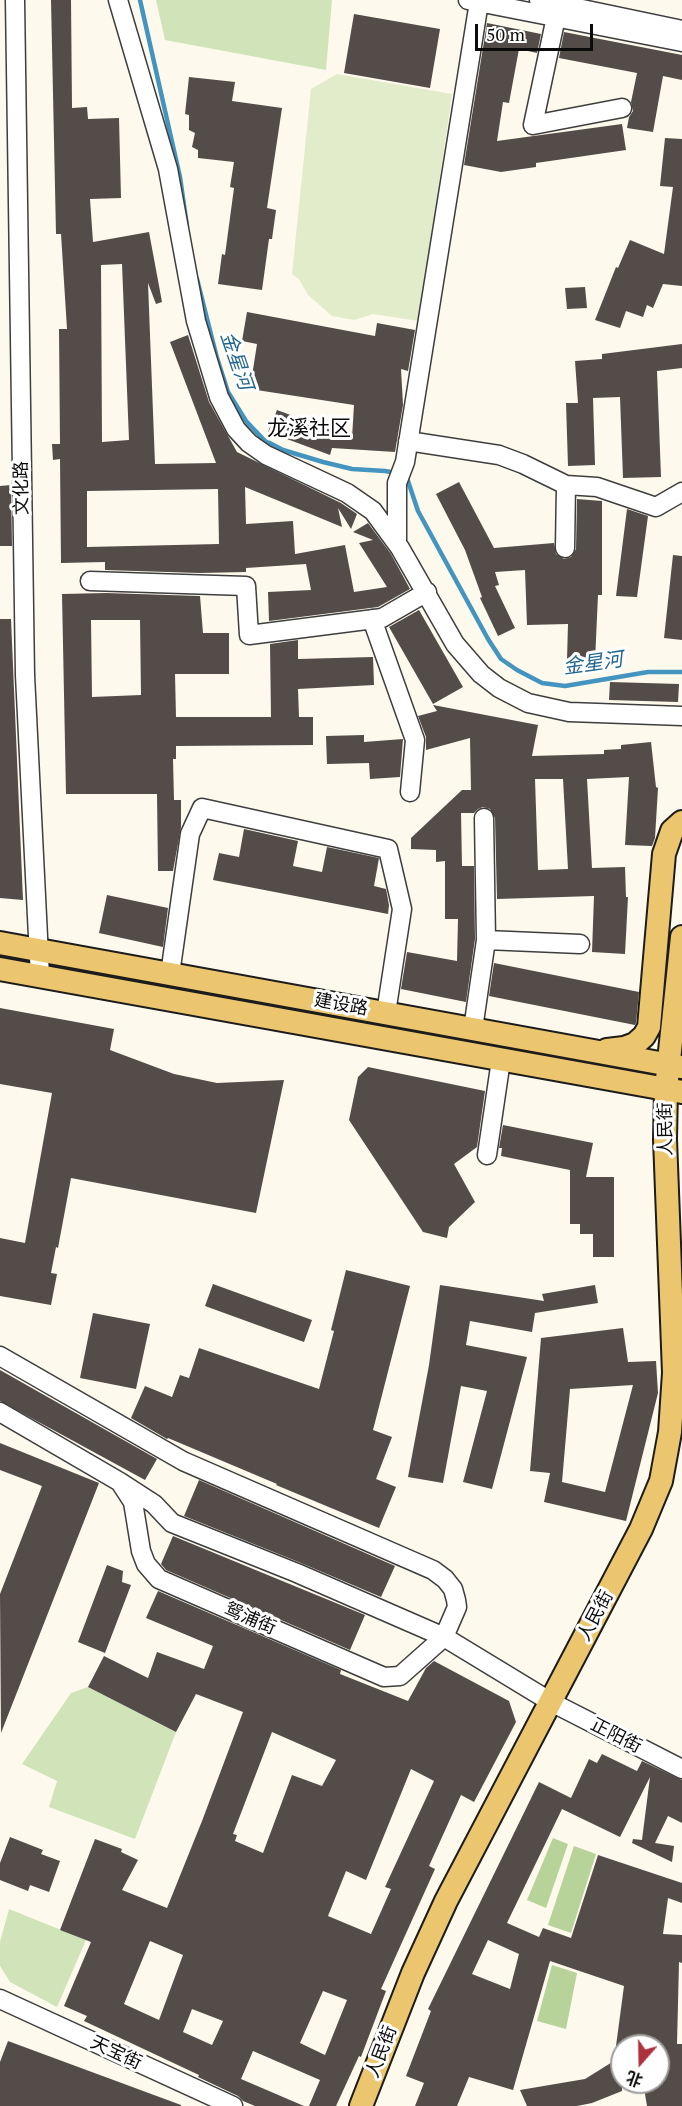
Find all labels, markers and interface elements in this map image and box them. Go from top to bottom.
scale bar [478,12,596,50]
text: 50 m [486,22,525,46]
water label: 金星河 [215,329,257,393]
district label: 龙溪社区 [267,416,351,442]
street label: 文化路 [11,461,33,515]
water label: 金星河 [562,648,624,680]
street label: 建设路 [313,990,369,1020]
street label: 人民街 [655,1102,677,1156]
street label: 人民街 [574,1587,618,1645]
street label: 鸳浦街 [221,1599,279,1639]
street label: 正阳街 [587,1714,645,1758]
street label: 人民街 [362,2023,402,2081]
street label: 天宝街 [87,2032,145,2074]
north arrow [610,2034,670,2094]
text: 北 [623,2066,646,2092]

